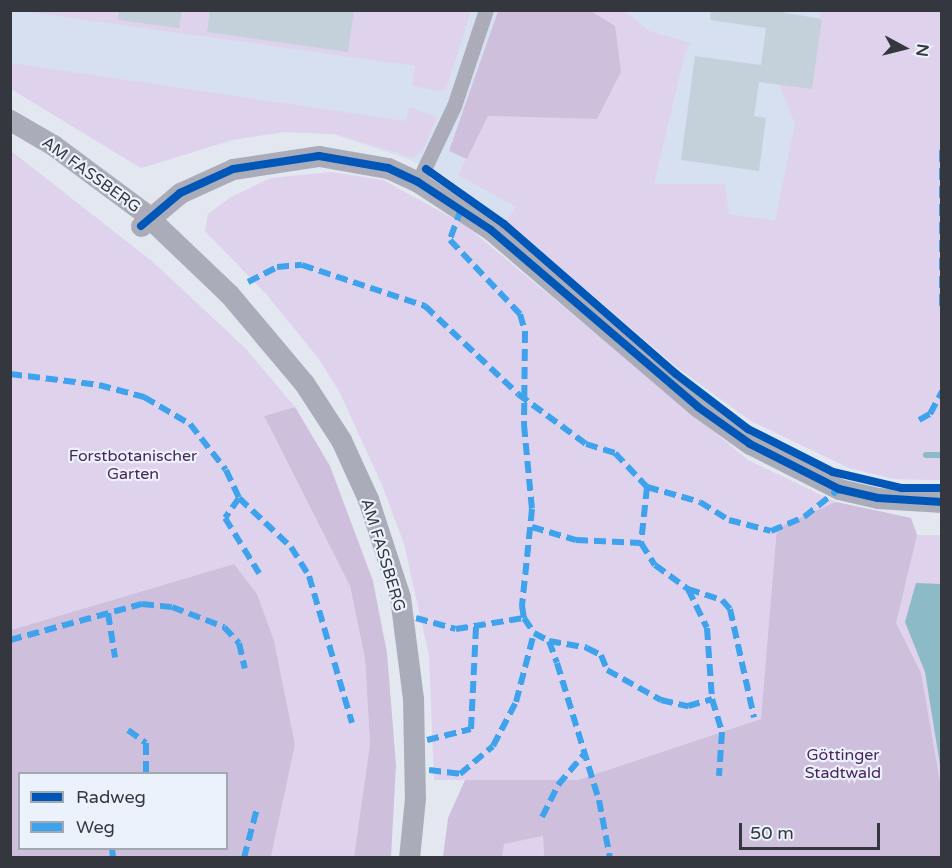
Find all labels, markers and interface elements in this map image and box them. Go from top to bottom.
north arrow [874,18,934,78]
text: N [911,43,933,58]
street label: AM FASSBERG [38,133,144,217]
park label: Forstbotanischer Garten [69,446,197,484]
street label: AM FASSBERG [357,496,409,614]
park label: Göttinger Stadtwald [805,745,881,783]
legend [18,772,228,850]
text: Radweg [76,786,146,808]
scale bar [742,811,883,849]
text: Weg [76,816,115,838]
text: 50 m [750,822,794,844]

